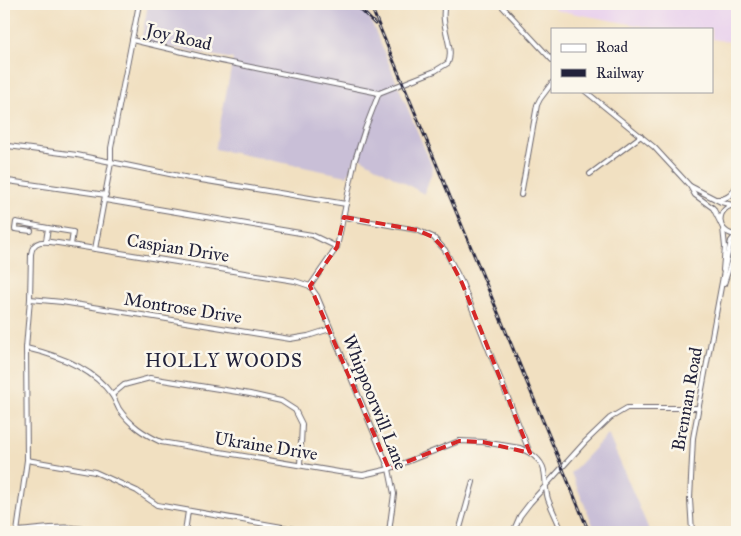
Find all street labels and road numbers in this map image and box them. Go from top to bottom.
street label: Joy Road [142,18,214,56]
street label: Caspian Drive [125,229,231,267]
street label: Montrose Drive [123,288,243,328]
street label: Whippoorwill Lane [338,331,412,473]
street label: Brennan Road [667,345,707,453]
street label: Ukraine Drive [213,427,319,465]

